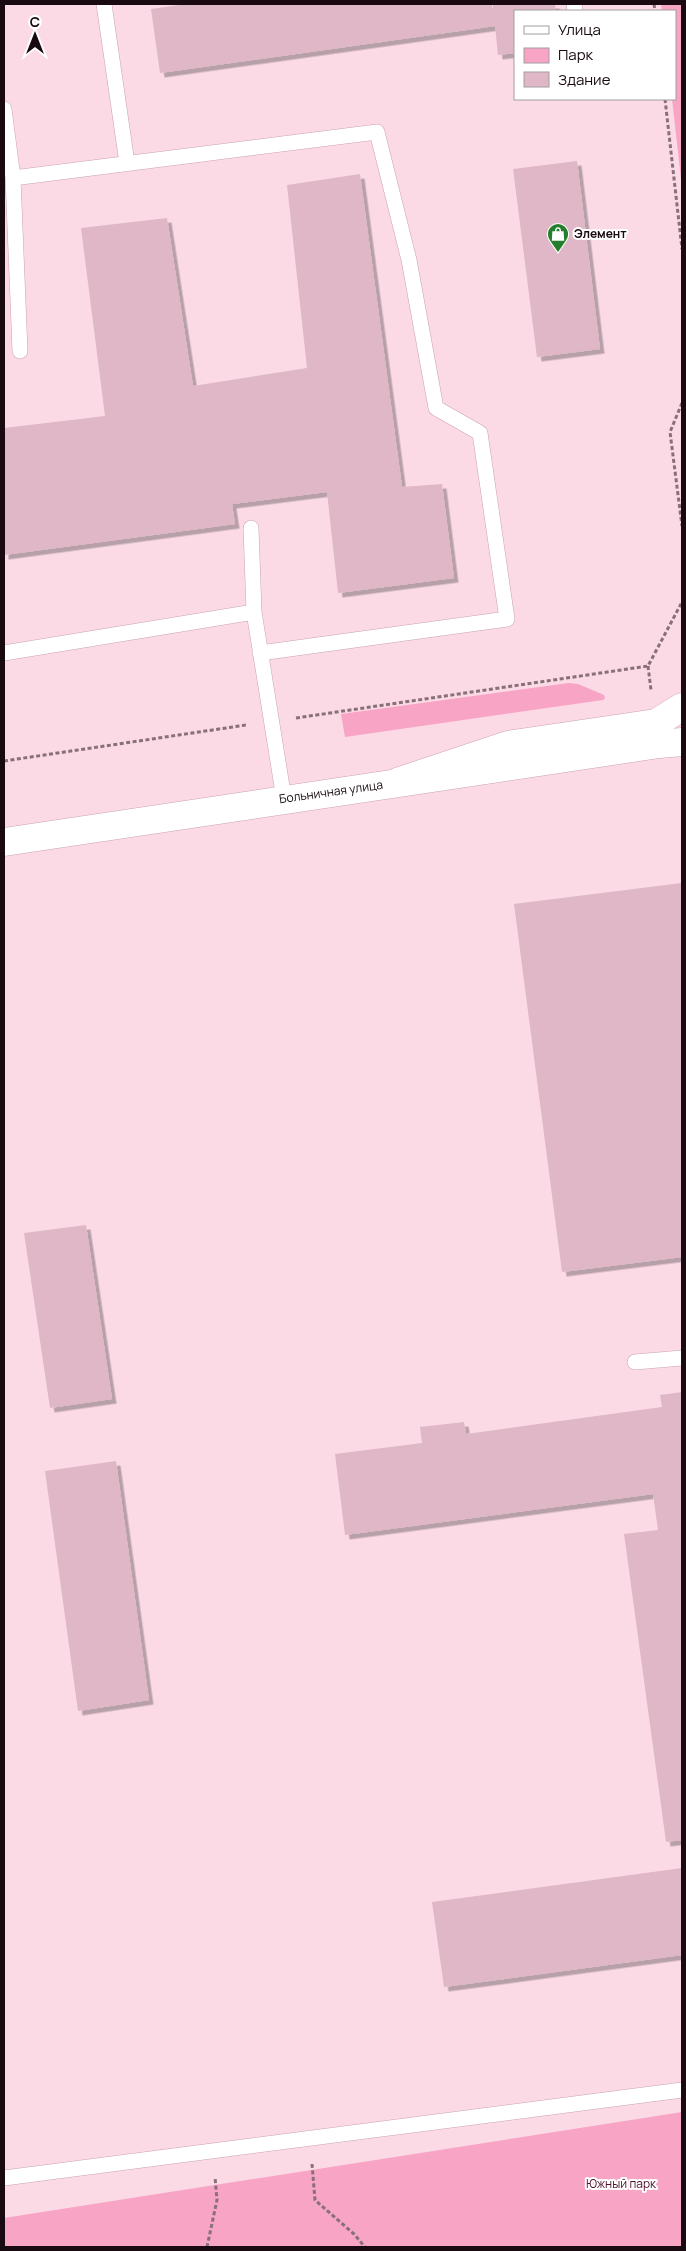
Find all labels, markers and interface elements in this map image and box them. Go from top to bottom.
north arrow [10,10,60,60]
legend [514,10,676,100]
text: С [30,12,40,31]
text: Улица [558,19,601,40]
text: Парк [558,44,594,65]
text: Здание [558,69,611,90]
shop icon: Элемент [546,222,570,253]
place label: Элемент [574,225,627,242]
street label: Больничная улица [278,776,384,807]
park label: Южный парк [586,2175,657,2192]

